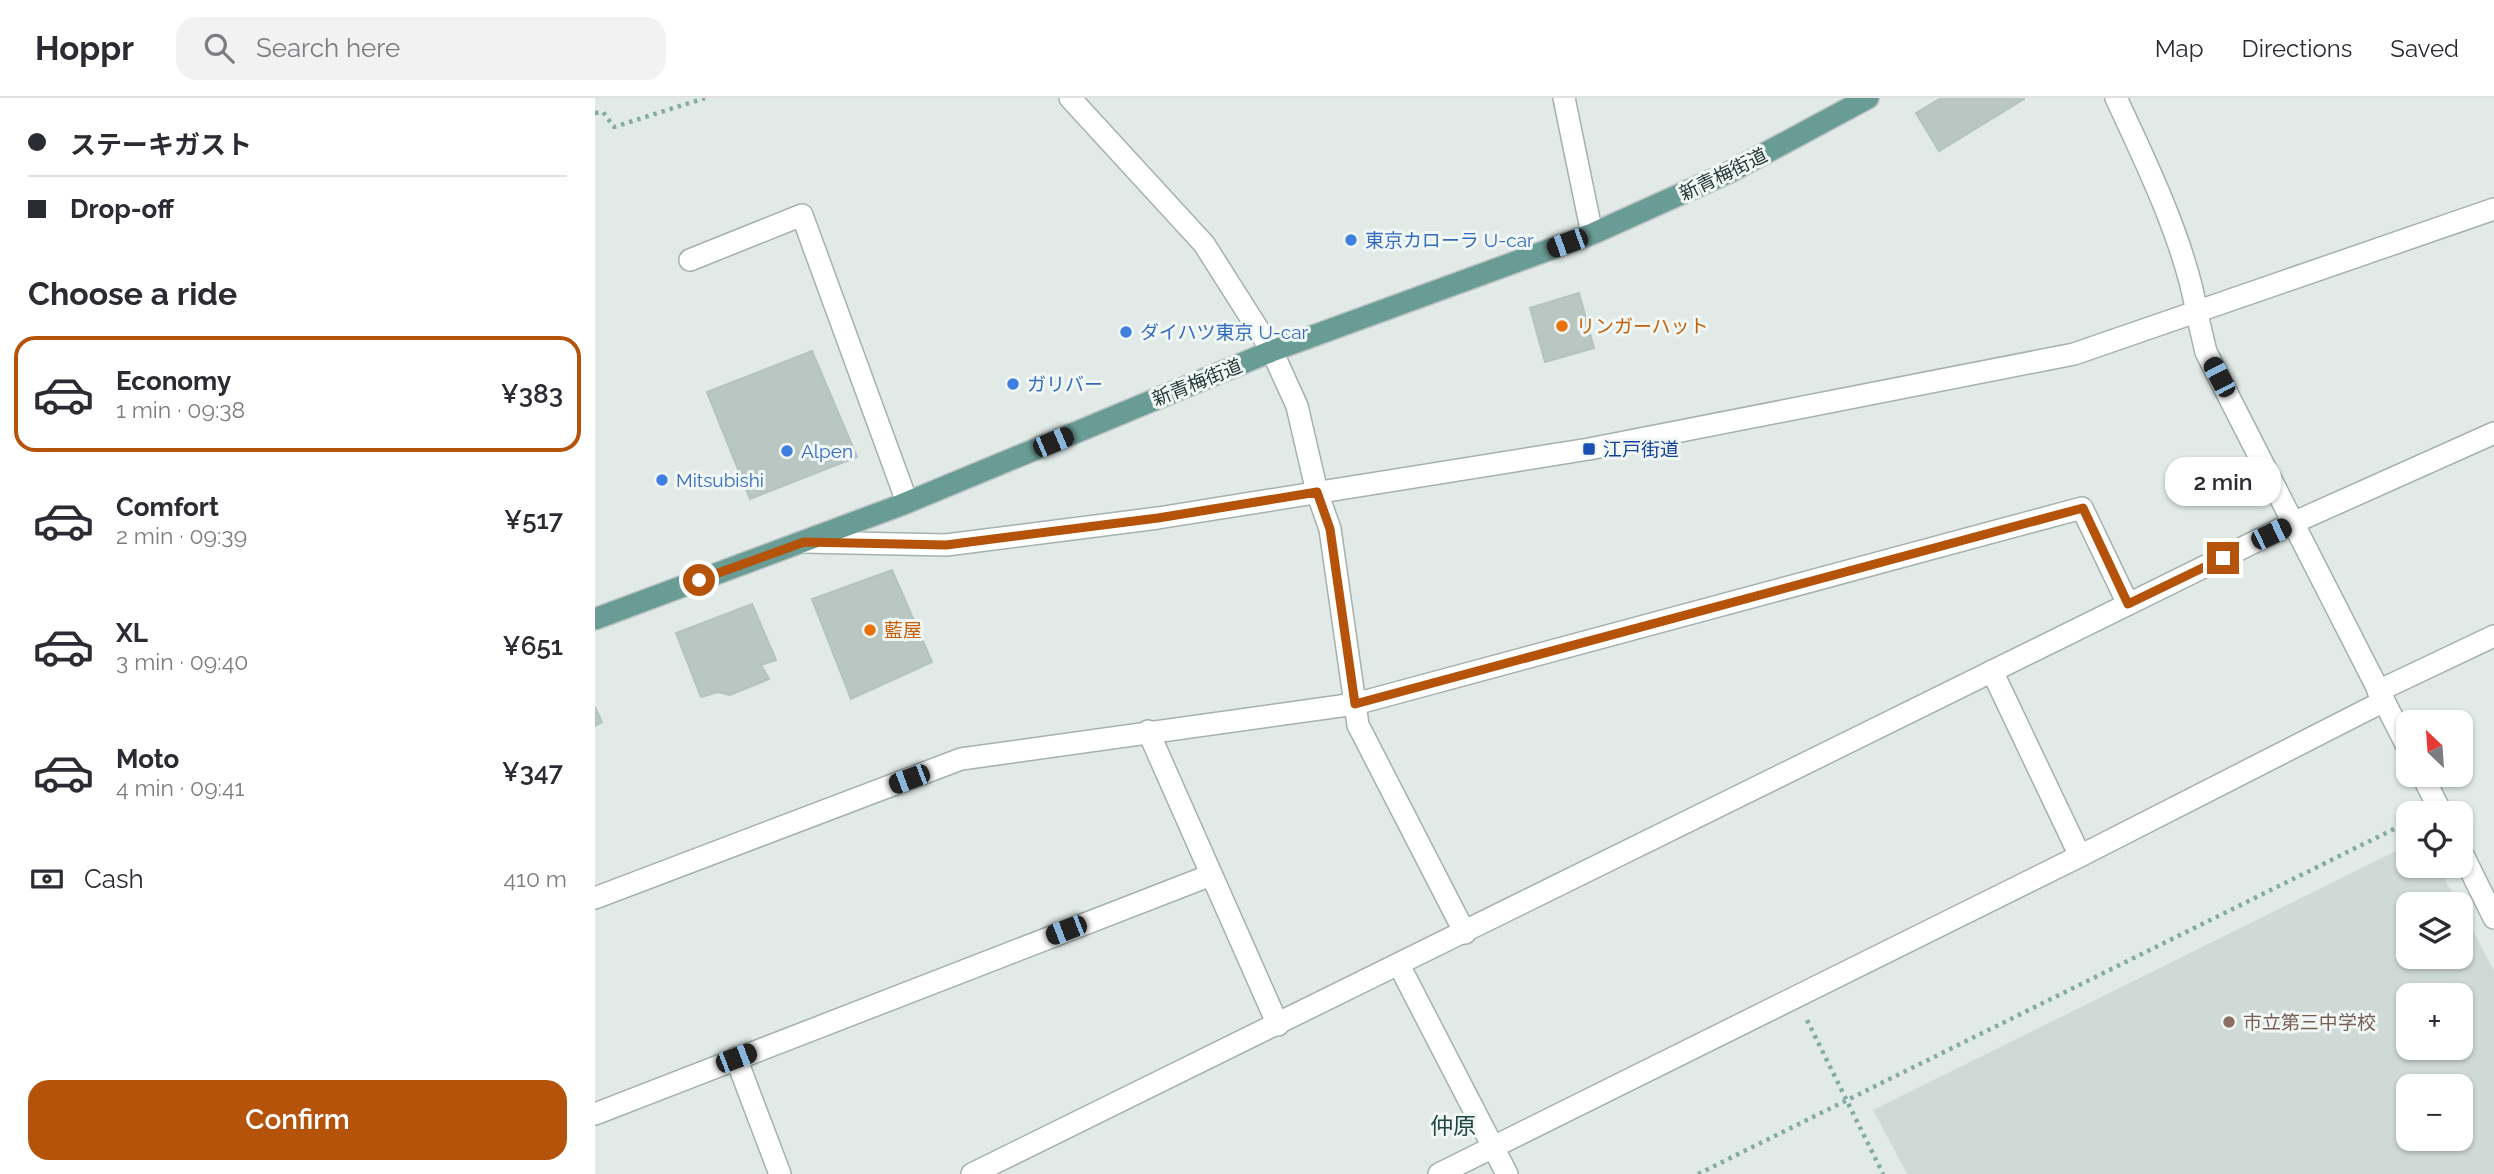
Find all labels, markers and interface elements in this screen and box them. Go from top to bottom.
search box [176,17,666,80]
text: Hoppr [35,29,134,68]
icon: search [200,29,238,67]
text: Search here [256,33,400,63]
text: Map [2155,34,2204,63]
text: Directions [2242,34,2352,63]
text: Saved [2390,34,2459,63]
text: ステーキガスト [70,130,252,160]
street label: 新青梅街道 [1675,143,1771,205]
text: Drop-off [70,194,174,224]
car [1544,226,1591,260]
place label: 東京カローラ U-car [1365,229,1534,251]
marker: 東京カローラ U-car [1343,232,1359,248]
text: Choose a ride [28,275,237,312]
place label: リンガーハット [1576,315,1709,337]
marker: リンガーハット [1554,318,1570,334]
place label: ダイハツ東京 U-car [1140,321,1309,343]
marker: ダイハツ東京 U-car [1118,324,1134,340]
street label: 新青梅街道 [1149,354,1245,410]
car [2200,354,2239,400]
icon: car [32,363,95,426]
text: Economy [116,366,231,396]
place label: ガリバー [1027,373,1103,395]
marker: ガリバー [1005,376,1021,392]
text: ¥383 [501,379,563,409]
text: 1 min · 09:38 [116,396,245,423]
car [1030,424,1077,460]
place label: 江戸街道 [1603,438,1679,460]
place label: Alpen [801,440,853,462]
marker: 江戸街道 [1581,441,1597,457]
marker: Alpen [779,443,795,459]
callout: 2 min [2165,456,2281,505]
text: 2 min [2194,468,2252,495]
place label: Mitsubishi [676,469,764,491]
marker: Mitsubishi [654,472,670,488]
icon: car [32,489,95,552]
text: Comfort [116,492,219,522]
text: ¥517 [504,505,563,535]
car [2248,515,2295,553]
text: 2 min · 09:39 [116,522,247,549]
route end [2207,542,2239,574]
route start [683,564,715,596]
icon: car [32,615,95,678]
text: XL [116,618,148,648]
place label: 藍屋 [884,619,922,641]
marker: 藍屋 [862,622,878,638]
text: ¥651 [502,631,563,661]
text: 3 min · 09:40 [116,648,248,675]
north arrow [2396,710,2473,788]
map controls [2396,710,2473,1151]
icon: car [32,741,95,804]
text: Moto [116,744,179,774]
text: ¥347 [502,757,563,787]
car [886,762,933,796]
text: 4 min · 09:41 [116,774,244,801]
button: locate [2396,801,2473,878]
icon: cash [28,860,66,898]
text: Cash [84,864,144,894]
text: 410 m [504,865,567,892]
button: layers [2396,892,2473,969]
car [1043,913,1090,947]
button: + [2396,983,2473,1060]
place label: 市立第三中学校 [2243,1011,2376,1033]
marker: 市立第三中学校 [2221,1014,2237,1030]
car [713,1041,760,1075]
button: − [2396,1074,2473,1151]
button: Confirm [28,1080,567,1160]
district label: 仲原 [1430,1112,1476,1139]

